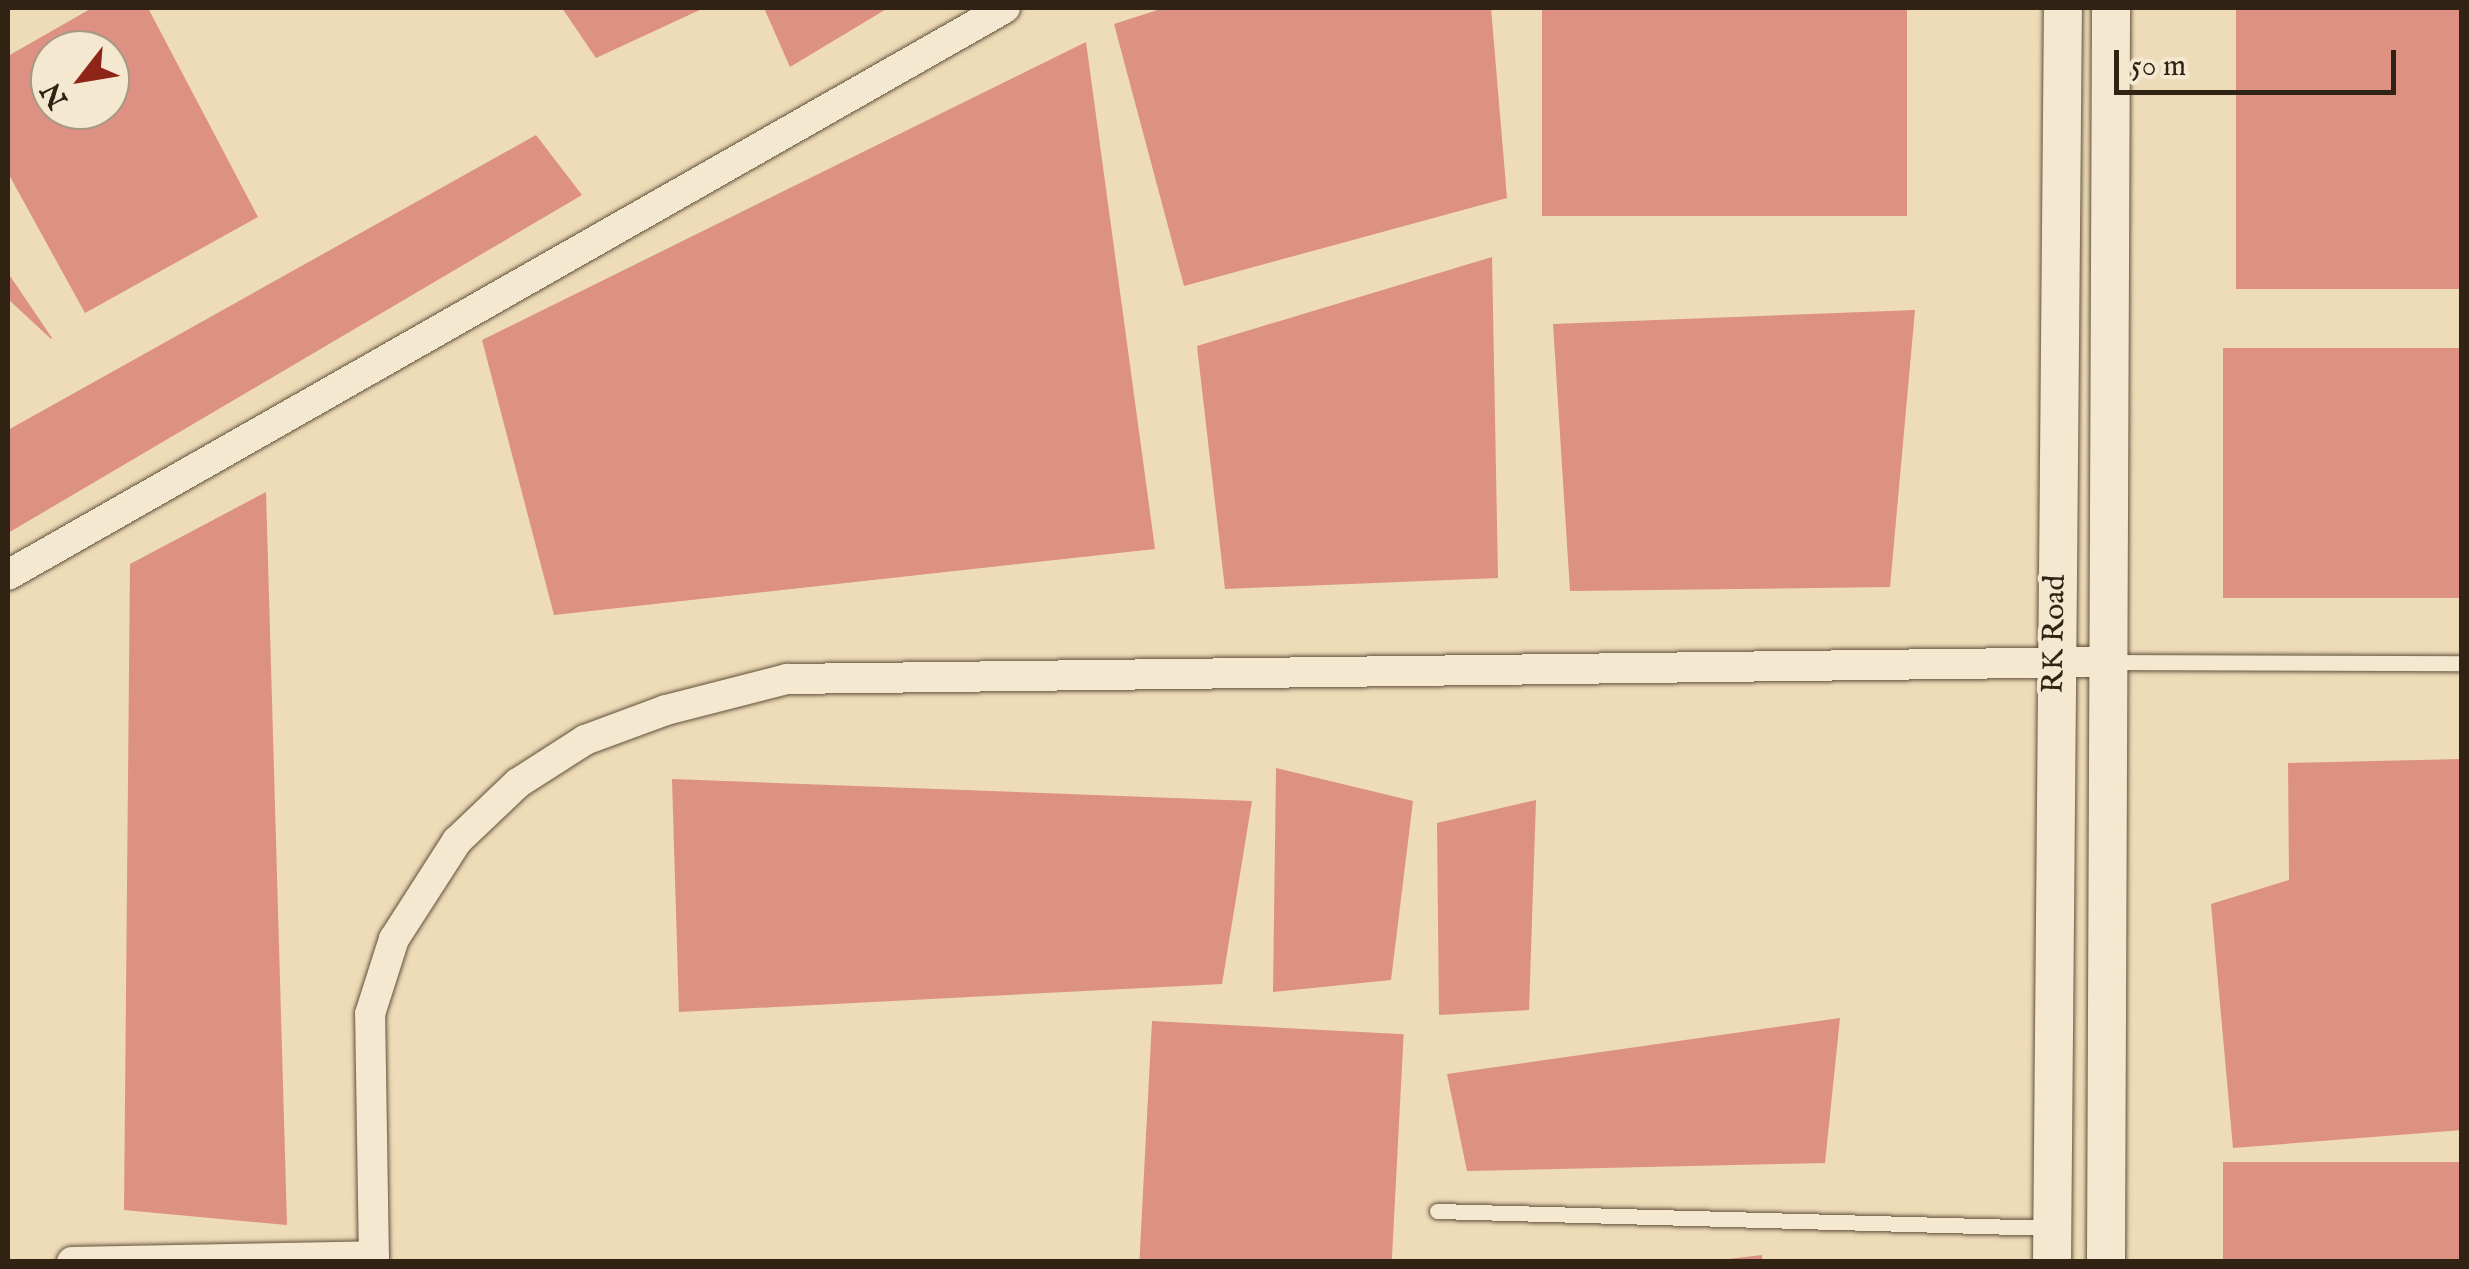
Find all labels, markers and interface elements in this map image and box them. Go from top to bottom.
north arrow [30,30,130,130]
scale bar [2119,30,2402,92]
text: 50 m [2131,48,2186,86]
text: N [34,75,77,114]
street label: RK Road [2036,574,2074,694]

